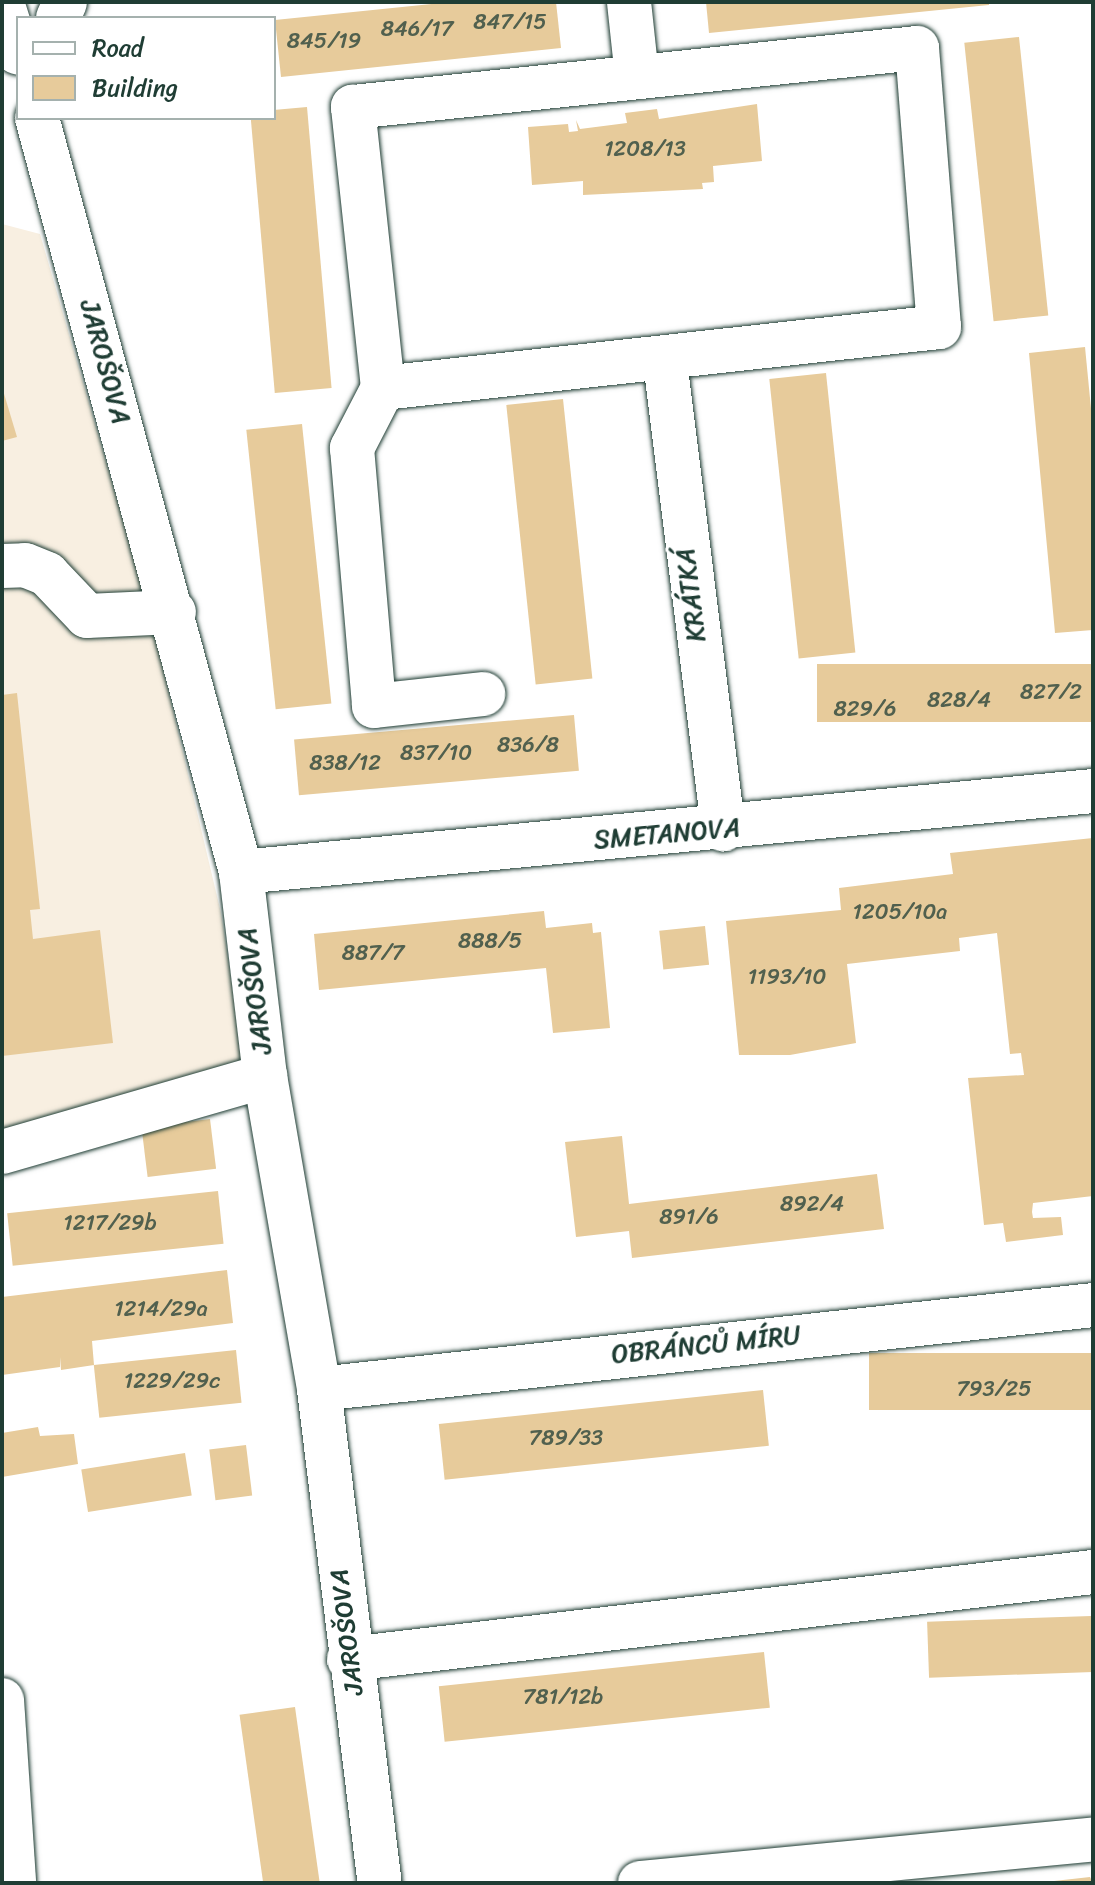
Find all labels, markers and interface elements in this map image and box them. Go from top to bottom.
house number: 847/15 [473,9,547,35]
legend [16,16,276,120]
house number: 846/17 [381,16,453,42]
text: Road [92,27,143,69]
house number: 845/19 [287,28,361,54]
text: Building [92,67,178,109]
house number: 1208/13 [604,136,686,162]
street label: JAROŠOVA [73,296,137,428]
street label: KRÁTKÁ [670,546,712,644]
house number: 827/2 [1020,679,1082,705]
house number: 828/4 [927,687,991,713]
house number: 829/6 [834,696,896,722]
house number: 836/8 [497,732,559,758]
house number: 837/10 [400,740,472,766]
house number: 838/12 [309,750,381,776]
street label: SMETANOVA [592,812,742,856]
house number: 1205/10a [853,899,947,925]
street label: JAROŠOVA [232,926,278,1056]
house number: 888/5 [458,928,522,954]
house number: 887/7 [342,940,404,966]
house number: 1193/10 [748,964,826,990]
house number: 892/4 [780,1191,844,1217]
house number: 891/6 [659,1204,719,1230]
house number: 1217/29b [63,1210,157,1236]
house number: 1214/29a [114,1296,208,1322]
street label: OBRÁNCŮ MÍRU [610,1320,802,1370]
house number: 1229/29c [124,1368,220,1394]
house number: 793/25 [956,1376,1032,1402]
house number: 789/33 [529,1425,603,1451]
street label: JAROŠOVA [324,1567,370,1697]
house number: 781/12b [523,1684,603,1710]

